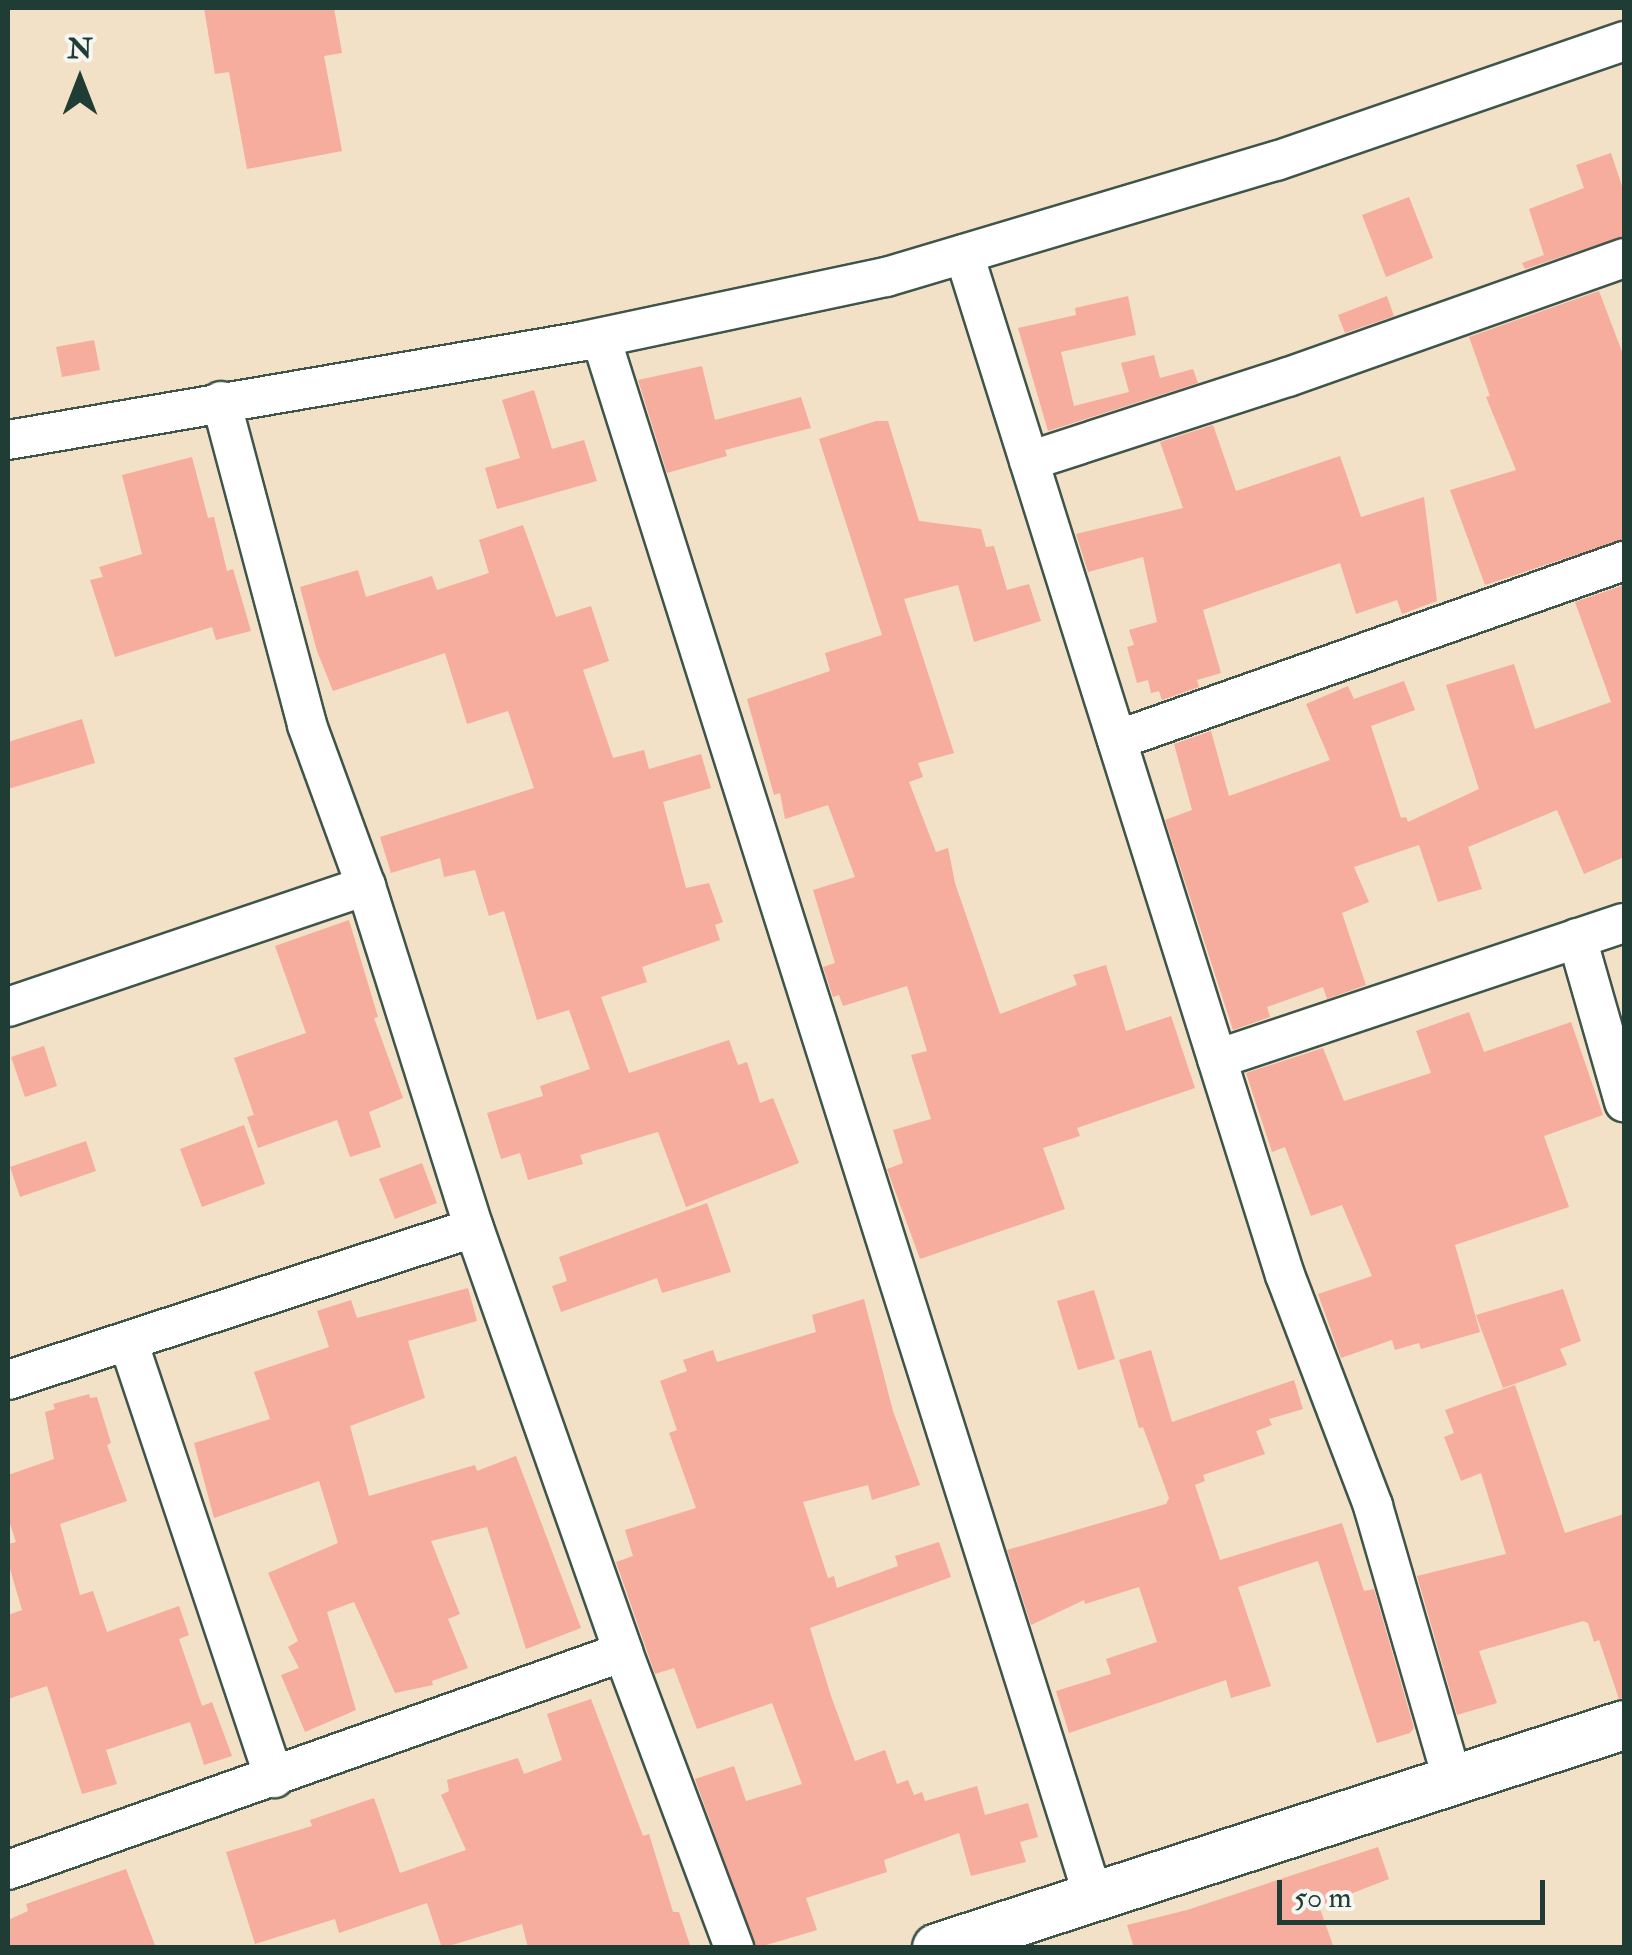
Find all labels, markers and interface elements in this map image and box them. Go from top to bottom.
north arrow [30,30,130,130]
text: N [67,32,93,67]
scale bar [1282,1860,1550,1922]
text: 50 m [1294,1879,1352,1916]

